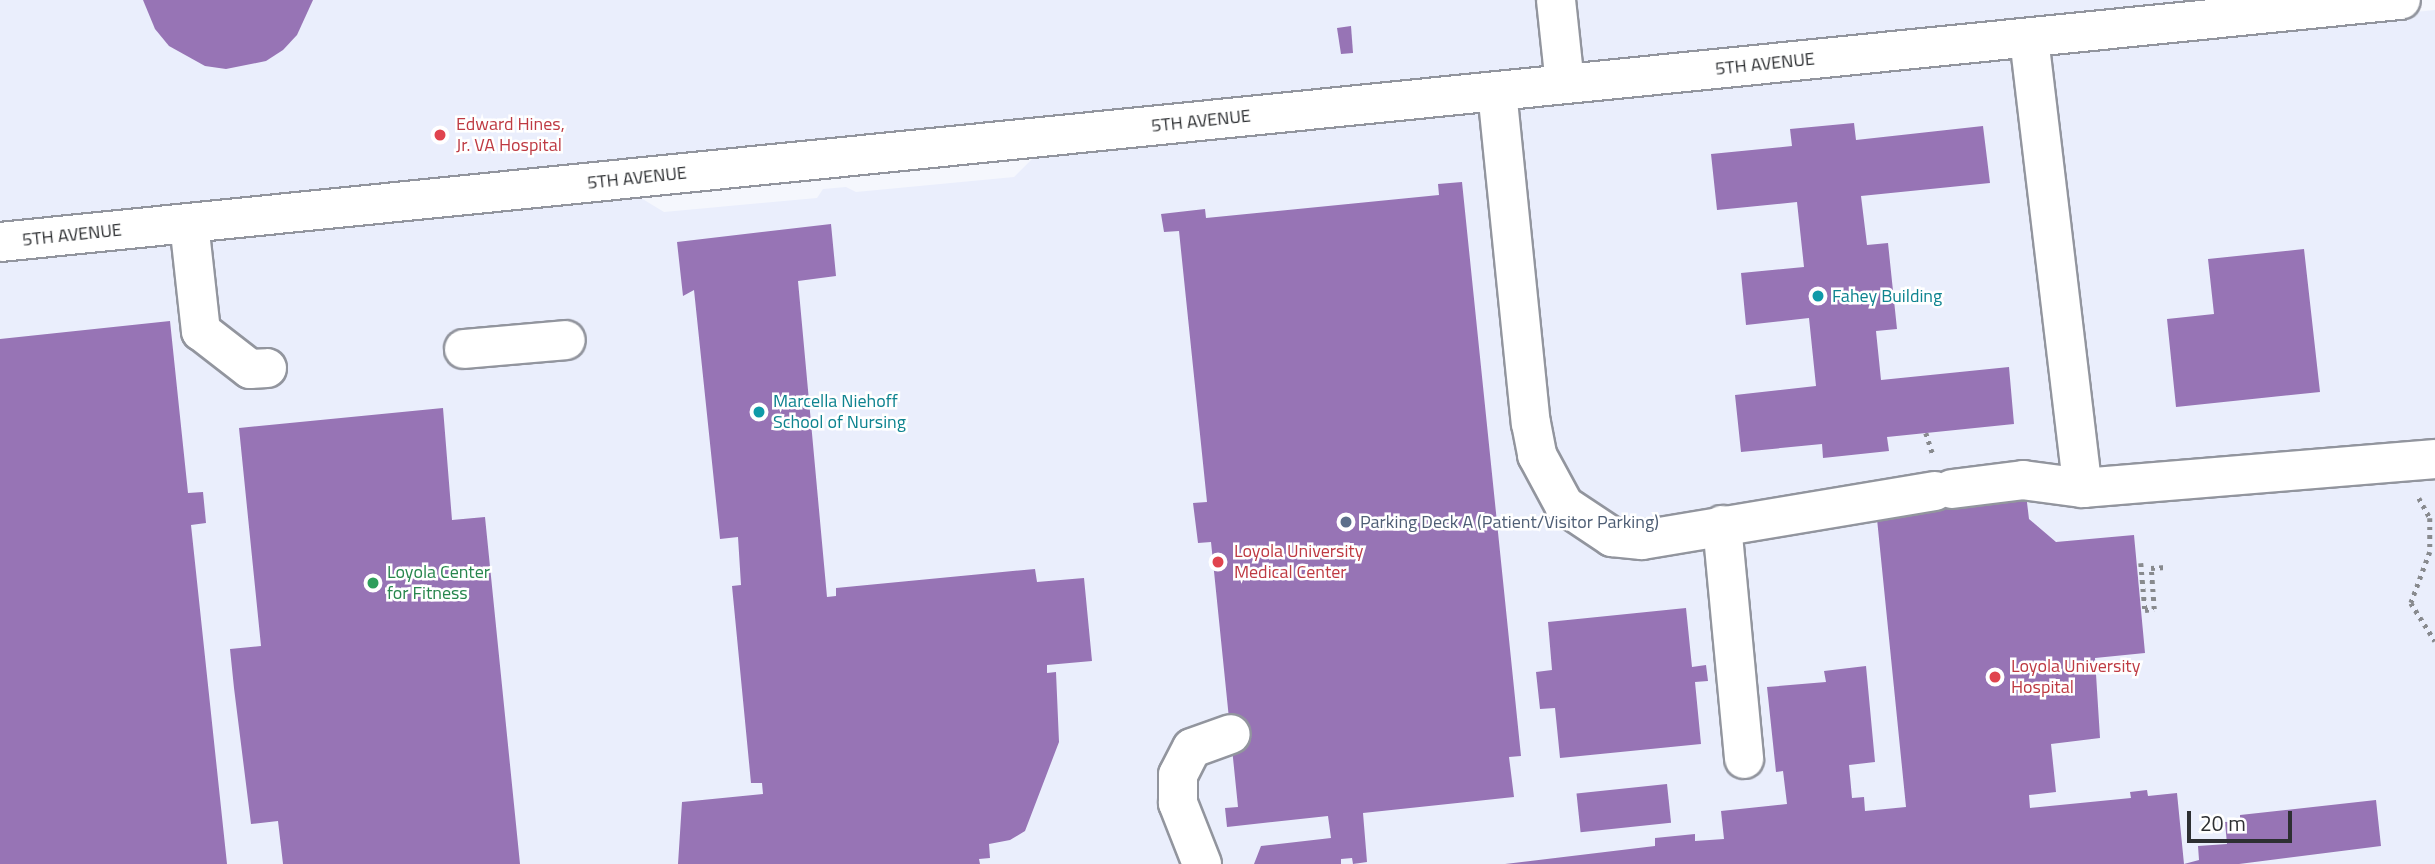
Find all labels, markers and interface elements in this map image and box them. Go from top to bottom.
street label: 5TH AVENUE [1714,48,1816,80]
street label: 5TH AVENUE [1150,105,1252,137]
place label: Edward Hines, Jr. VA Hospital [456,114,565,156]
marker: Edward Hines, Jr. VA Hospital [430,125,450,145]
street label: 5TH AVENUE [586,162,688,194]
street label: 5TH AVENUE [21,219,123,251]
place label: Fahey Building [1832,285,1942,307]
marker: Fahey Building [1810,288,1826,304]
place label: Marcella Niehoff School of Nursing [773,391,906,434]
marker: Marcella Niehoff School of Nursing [751,404,767,420]
place label: Parking Deck A (Patient/Visitor Parking) [1360,511,1659,533]
marker: Parking Deck A (Patient/Visitor Parking) [1338,514,1354,530]
place label: Loyola University Medical Center [1234,541,1363,584]
marker: Loyola University Medical Center [1208,552,1228,572]
place label: Loyola Center for Fitness [387,562,490,604]
marker: Loyola Center for Fitness [365,575,381,591]
place label: Loyola University Hospital [2011,656,2140,698]
marker: Loyola University Hospital [1985,667,2005,687]
scale bar [2190,798,2295,842]
text: 20 m [2200,807,2246,839]

